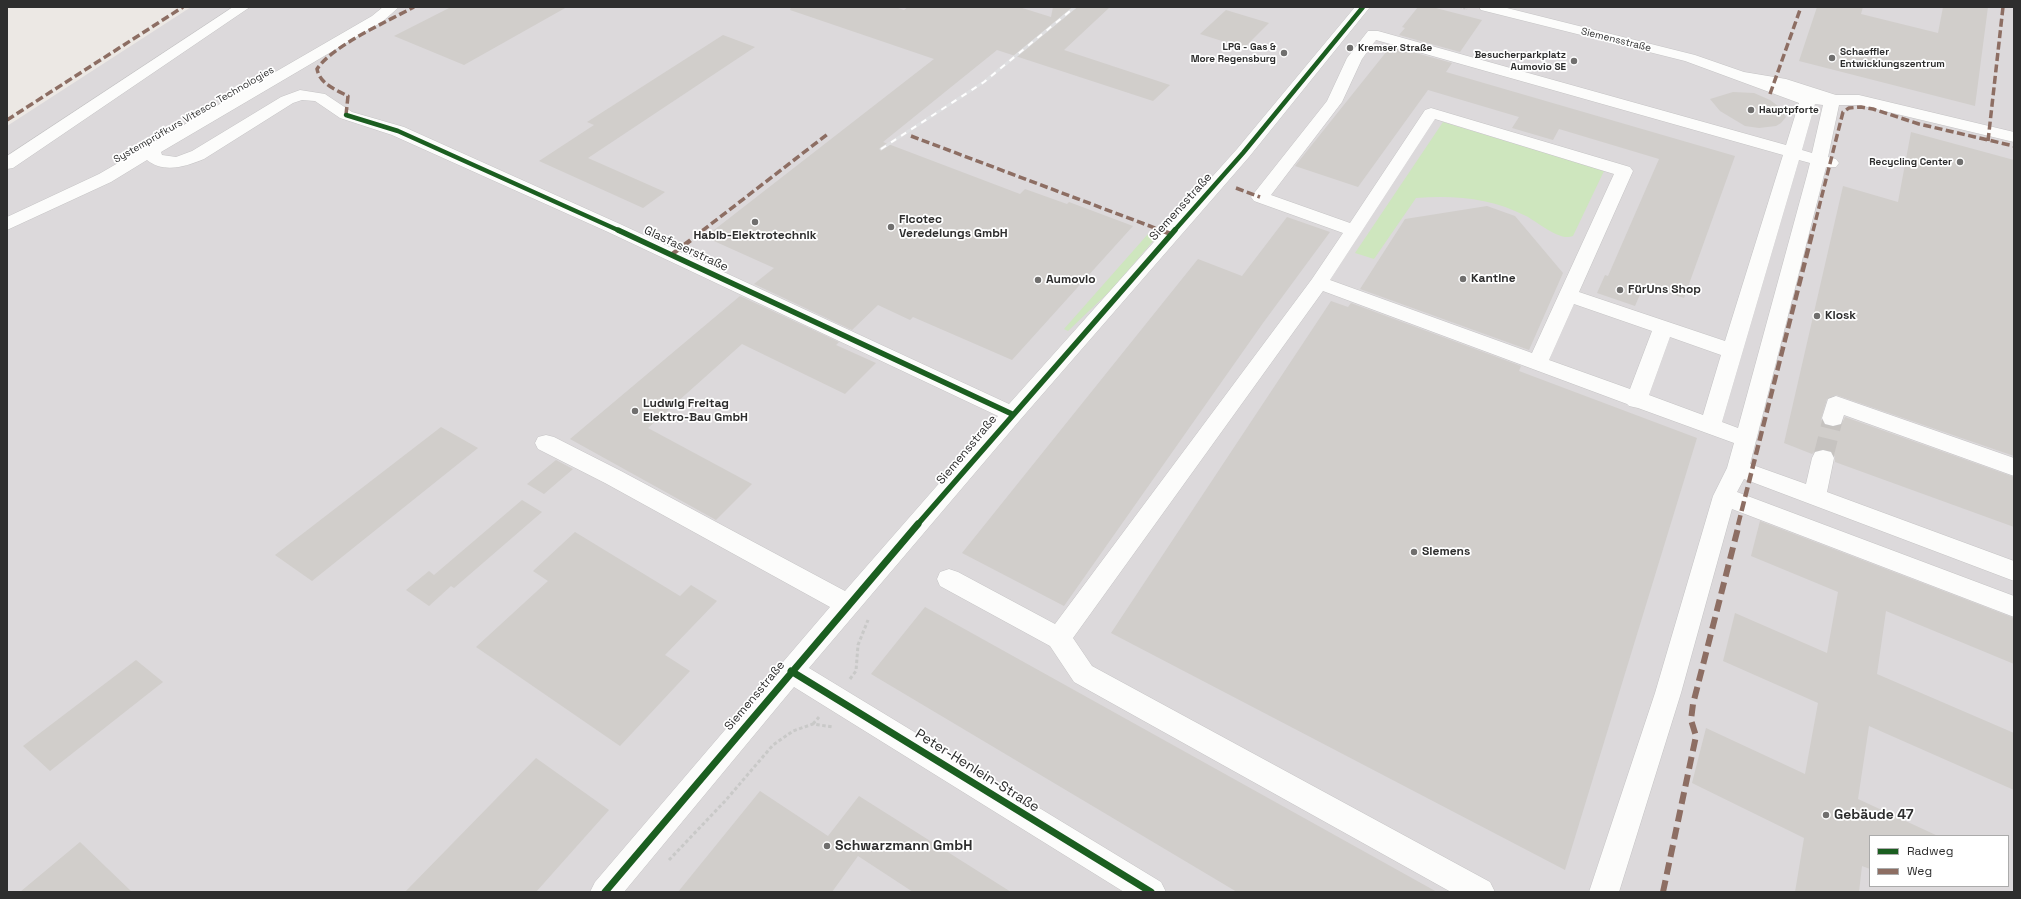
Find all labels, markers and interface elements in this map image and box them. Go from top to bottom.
street label: Siemensstraße [1580,26,1652,54]
place label: LPG - Gas & More Regensburg [1191,41,1276,64]
place label: Kremser Straße [1358,42,1432,54]
marker: Kremser Straße [1345,43,1355,53]
place label: Schaeffler Entwicklungszentrum [1840,46,1945,70]
marker: LPG - Gas & More Regensburg [1279,48,1289,58]
place label: Besucherparkplatz Aumovio SE [1474,49,1566,72]
marker: Schaeffler Entwicklungszentrum [1827,53,1837,63]
marker: Besucherparkplatz Aumovio SE [1569,56,1579,66]
street label: Systemprüfkurs Vitesco Technologies [112,64,276,166]
place label: Hauptpforte [1759,104,1819,116]
marker: Hauptpforte [1746,105,1756,115]
place label: Recycling Center [1869,156,1952,168]
marker: Recycling Center [1955,157,1965,167]
street label: Siemensstraße [1147,170,1215,244]
place label: Ficotec Veredelungs GmbH [899,213,1008,241]
marker: Habib-Elektrotechnik [750,217,760,227]
marker: Ficotec Veredelungs GmbH [886,222,896,232]
street label: Glasfaserstraße [642,223,730,275]
place label: Habib-Elektrotechnik [693,229,817,243]
place label: Kantine [1471,272,1516,286]
place label: Aumovio [1046,273,1096,287]
marker: Kantine [1458,274,1468,284]
marker: Aumovio [1033,275,1043,285]
place label: FürUns Shop [1628,283,1701,297]
marker: FürUns Shop [1615,285,1625,295]
place label: Kiosk [1825,309,1856,323]
marker: Kiosk [1812,311,1822,321]
place label: Ludwig Freitag Elektro-Bau GmbH [643,397,748,425]
marker: Ludwig Freitag Elektro-Bau GmbH [630,406,640,416]
street label: Siemensstraße [934,412,1000,488]
place label: Siemens [1422,545,1470,559]
marker: Siemens [1409,547,1419,557]
street label: Siemensstraße [722,658,788,734]
street label: Peter-Henlein-Straße [912,726,1042,816]
place label: Gebäude 47 [1834,807,1913,823]
marker: Gebäude 47 [1821,810,1831,820]
legend [1869,835,2009,887]
place label: Schwarzmann GmbH [835,838,972,854]
marker: Schwarzmann GmbH [822,841,832,851]
text: Radweg [1907,843,1953,859]
text: Weg [1907,863,1932,879]

